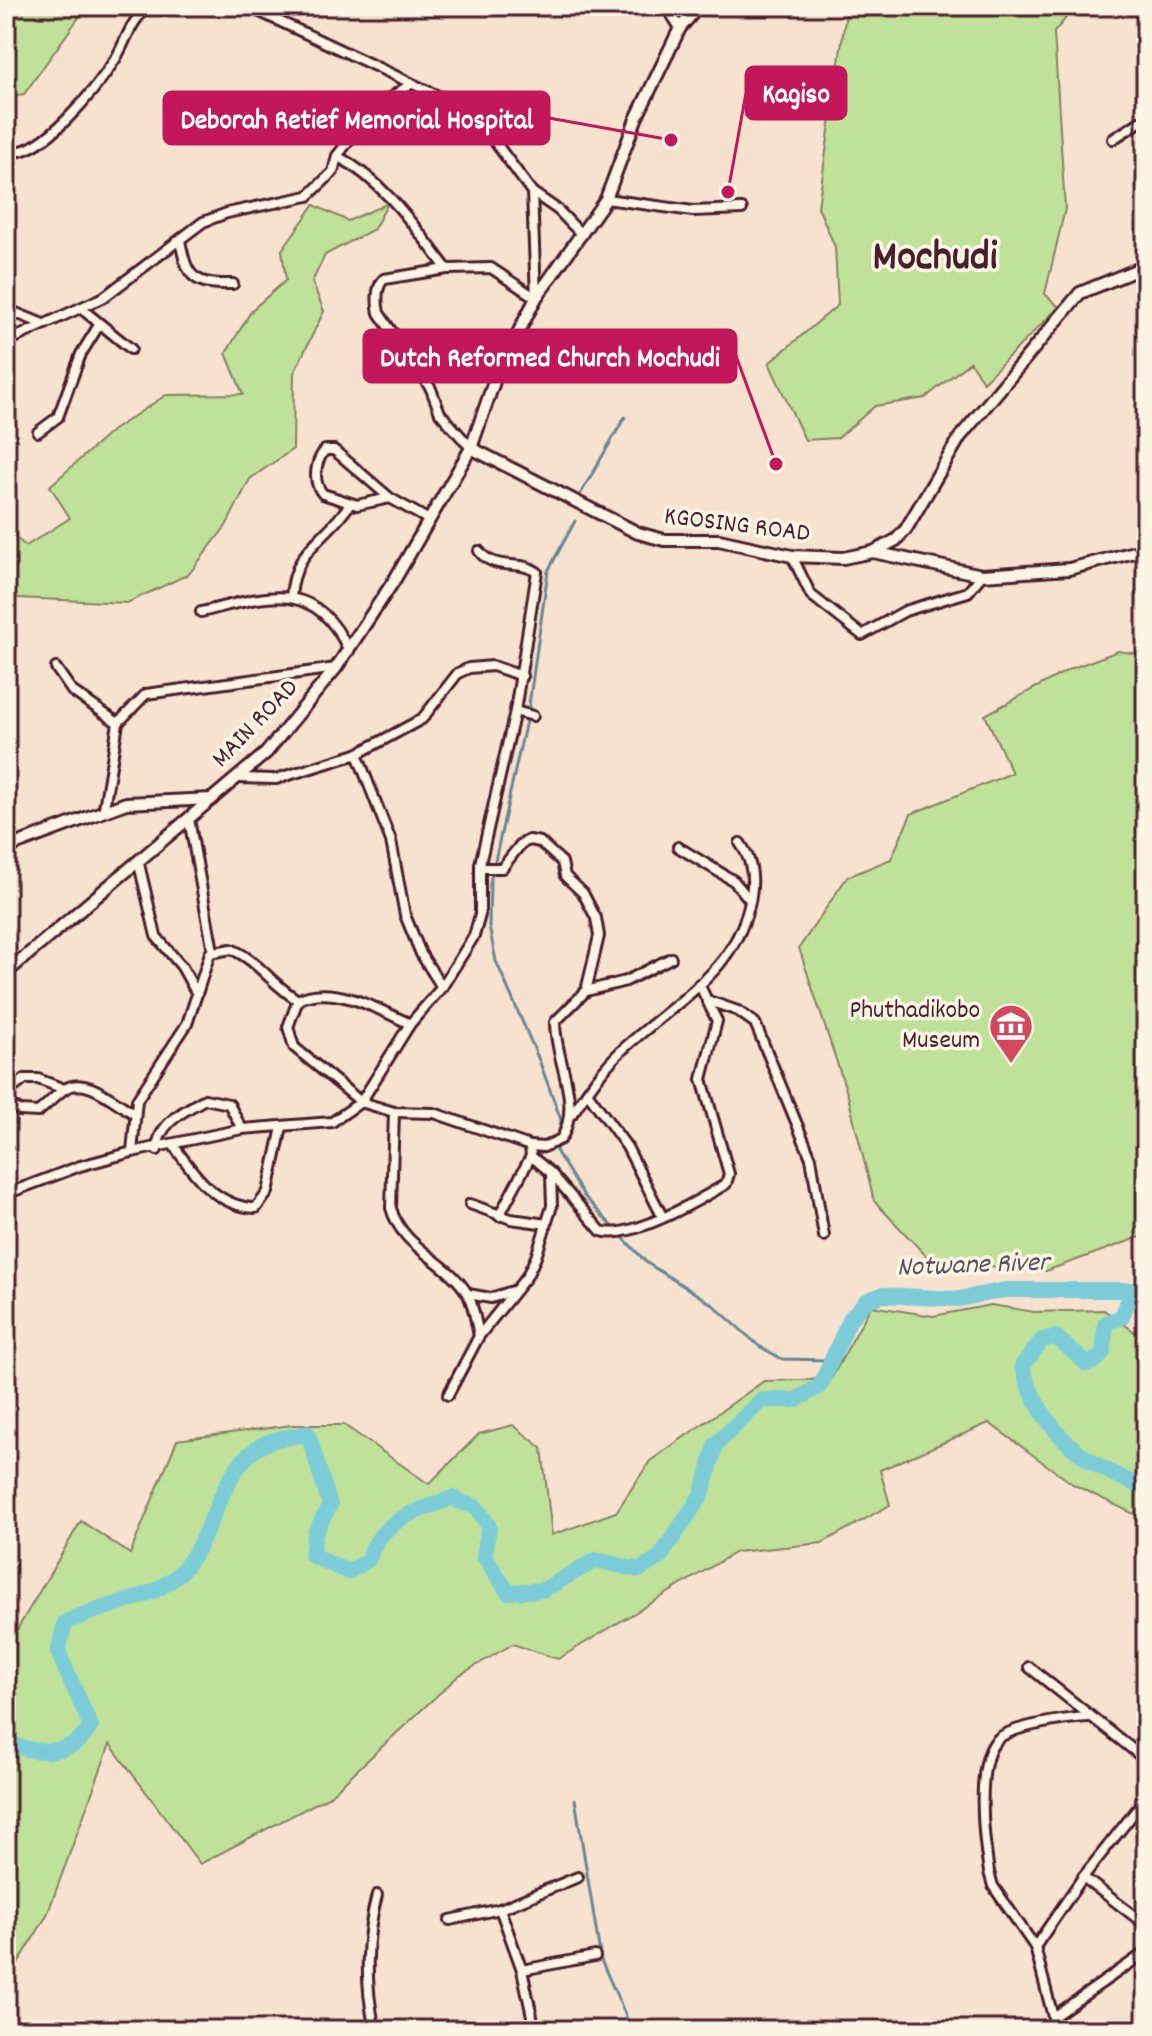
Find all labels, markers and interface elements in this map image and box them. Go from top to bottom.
callout: Kagiso [746,67,846,119]
text: Kagiso [762,77,830,117]
callout: Deborah Retief Memorial Hospital [164,92,549,144]
text: Deborah Retief Memorial Hospital [181,103,534,143]
district label: Mochudi [873,230,998,290]
callout: Dutch Reformed Church Mochudi [364,330,736,382]
text: Dutch Reformed Church Mochudi [380,341,720,381]
street label: KGOSING ROAD [662,499,812,553]
street label: MAIN ROAD [204,671,308,777]
place label: Phuthadikobo Museum [849,993,980,1060]
museum icon: Phuthadikobo Museum [987,1002,1035,1065]
water label: Notwane River [896,1244,1054,1290]

